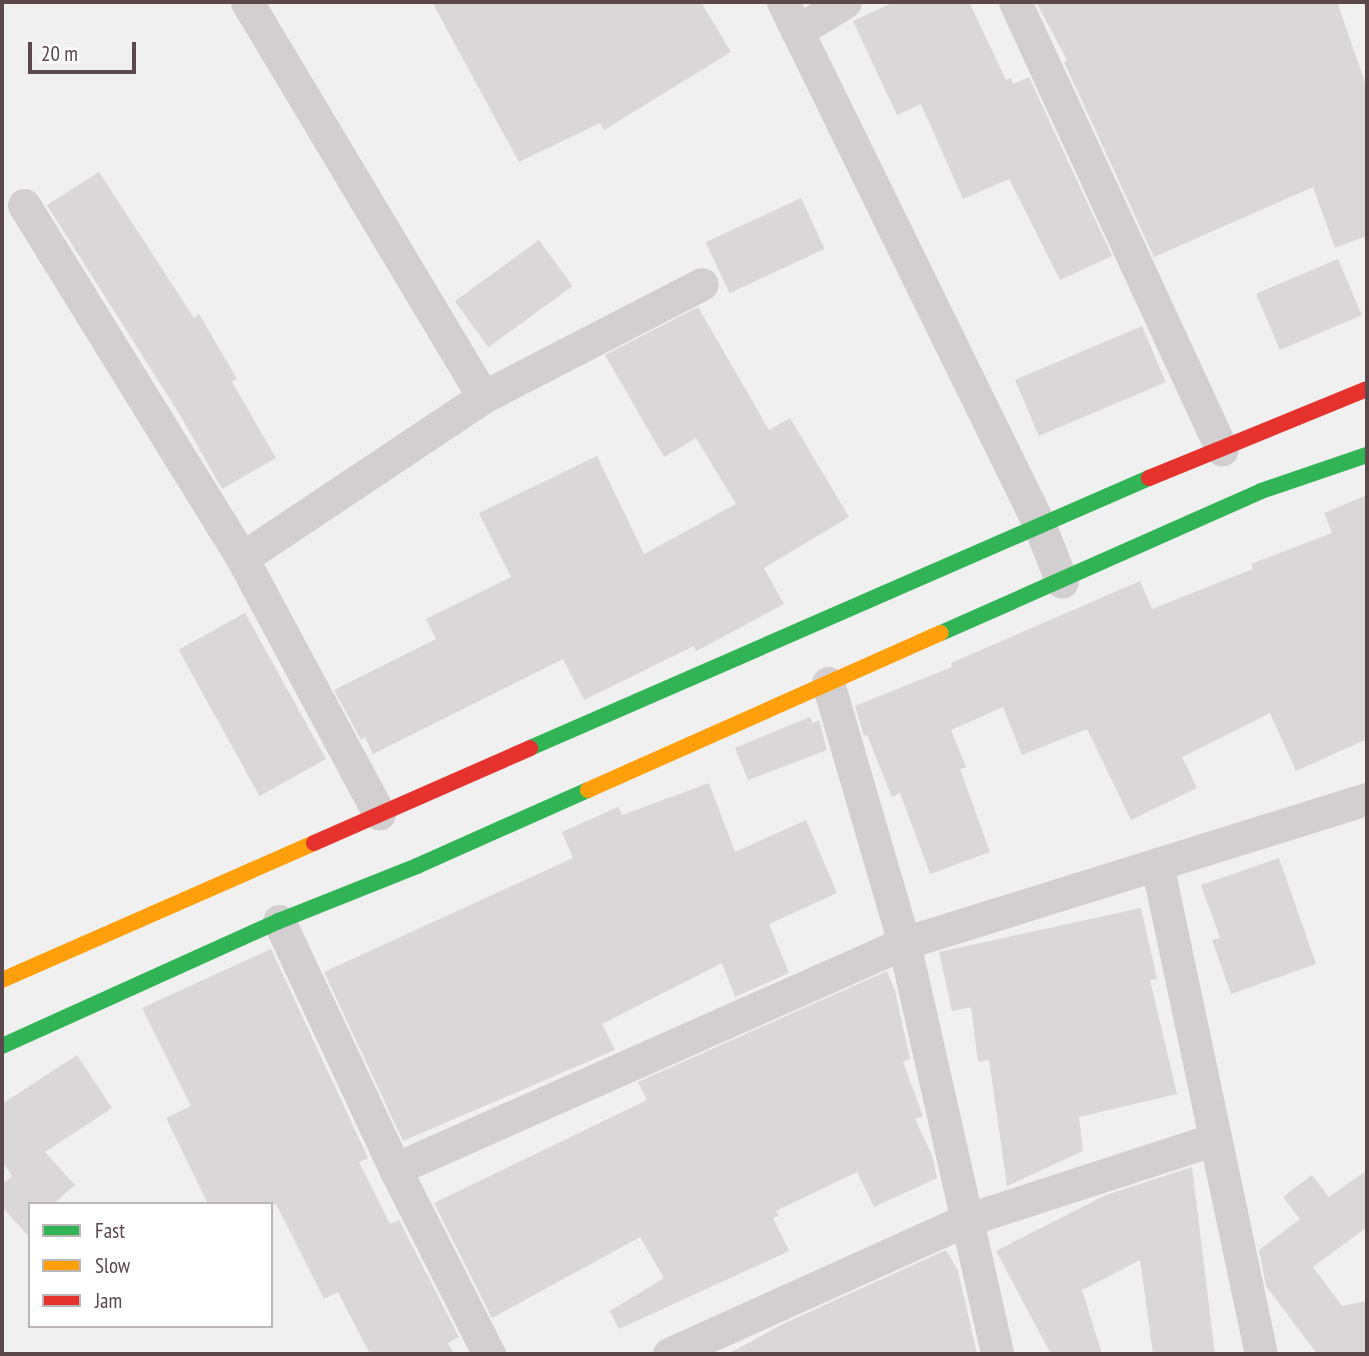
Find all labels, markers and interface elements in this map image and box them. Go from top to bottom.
scale bar [32,28,140,72]
text: 20 m [41,40,78,67]
legend [28,1202,273,1328]
text: Fast [95,1217,125,1244]
text: Slow [95,1252,130,1279]
text: Jam [95,1287,122,1314]

